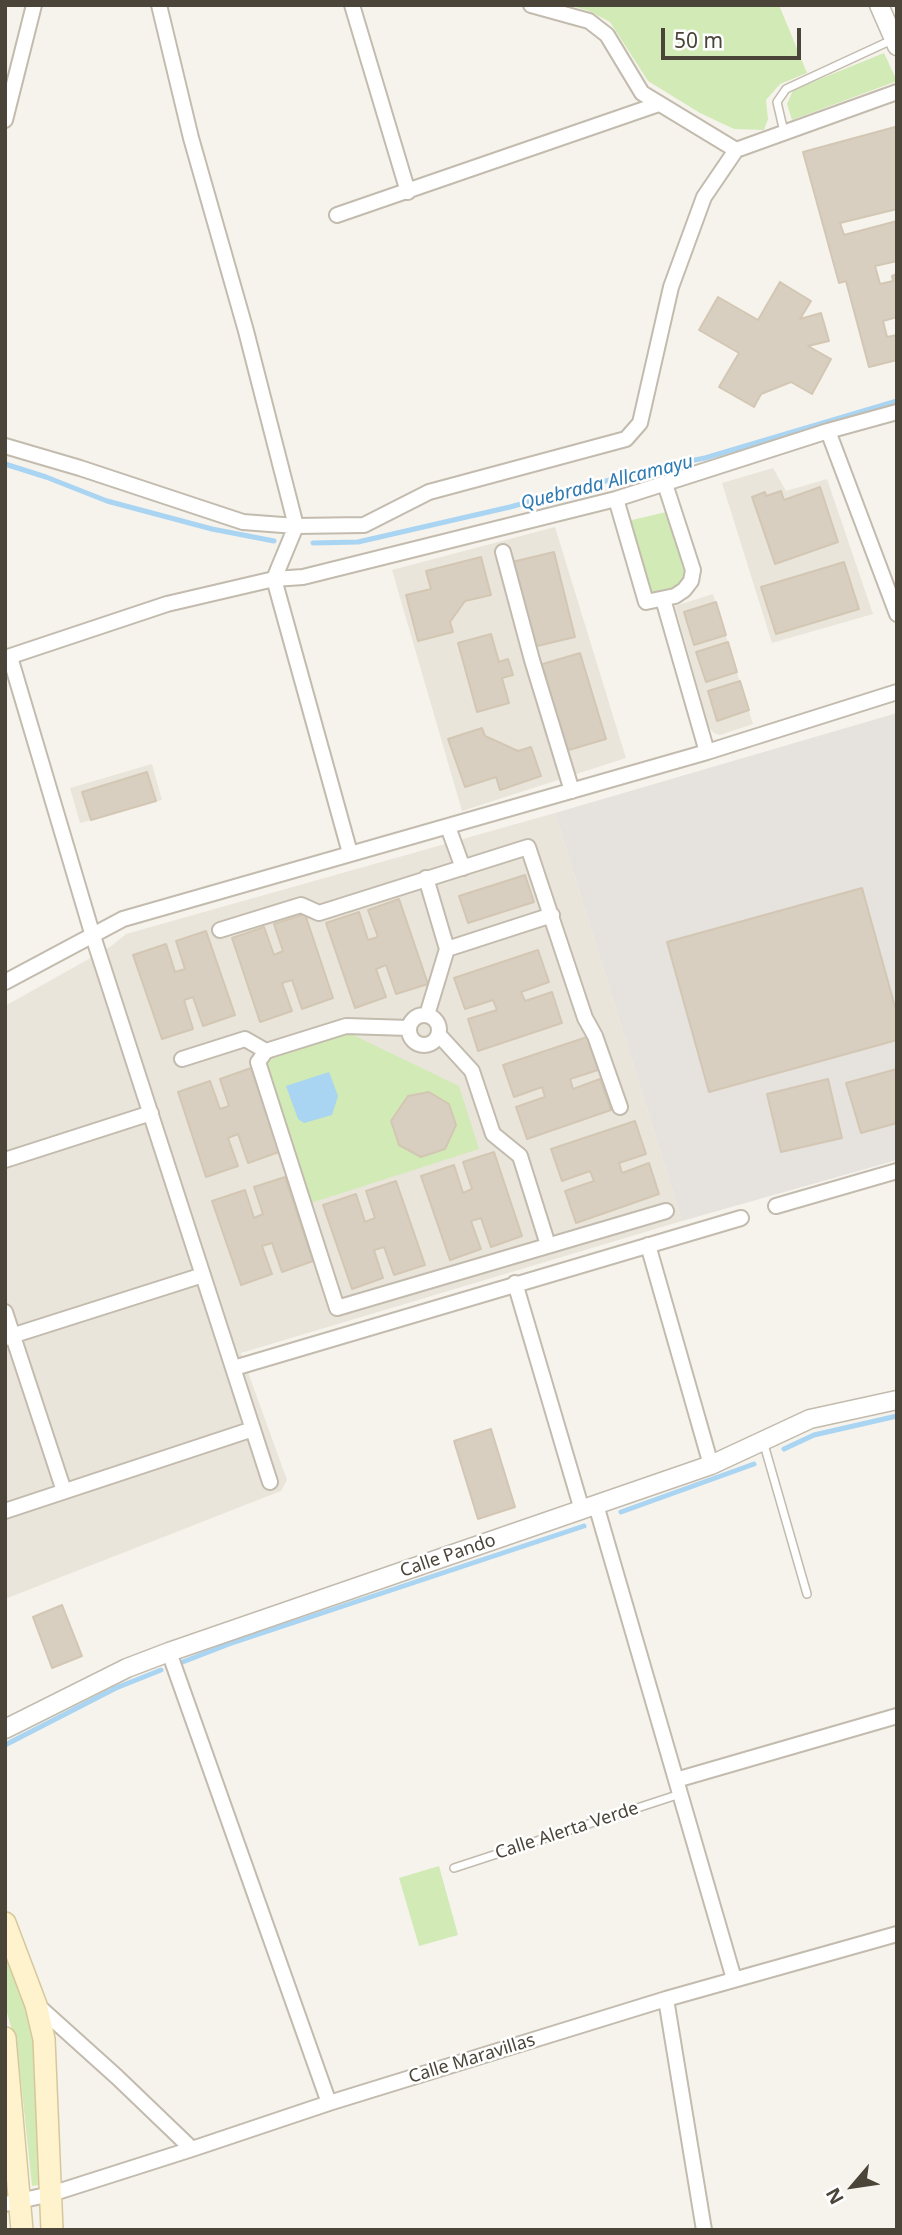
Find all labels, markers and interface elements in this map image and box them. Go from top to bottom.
scale bar [664,14,804,58]
text: 50 m [674,26,723,54]
water label: Quebrada Allcamayu [518,451,696,515]
street label: Calle Pando [397,1530,499,1582]
street label: Calle Alerta Verde [493,1798,641,1864]
street label: Calle Maravillas [406,2030,538,2088]
north arrow [818,2151,888,2221]
text: N [820,2183,850,2209]

